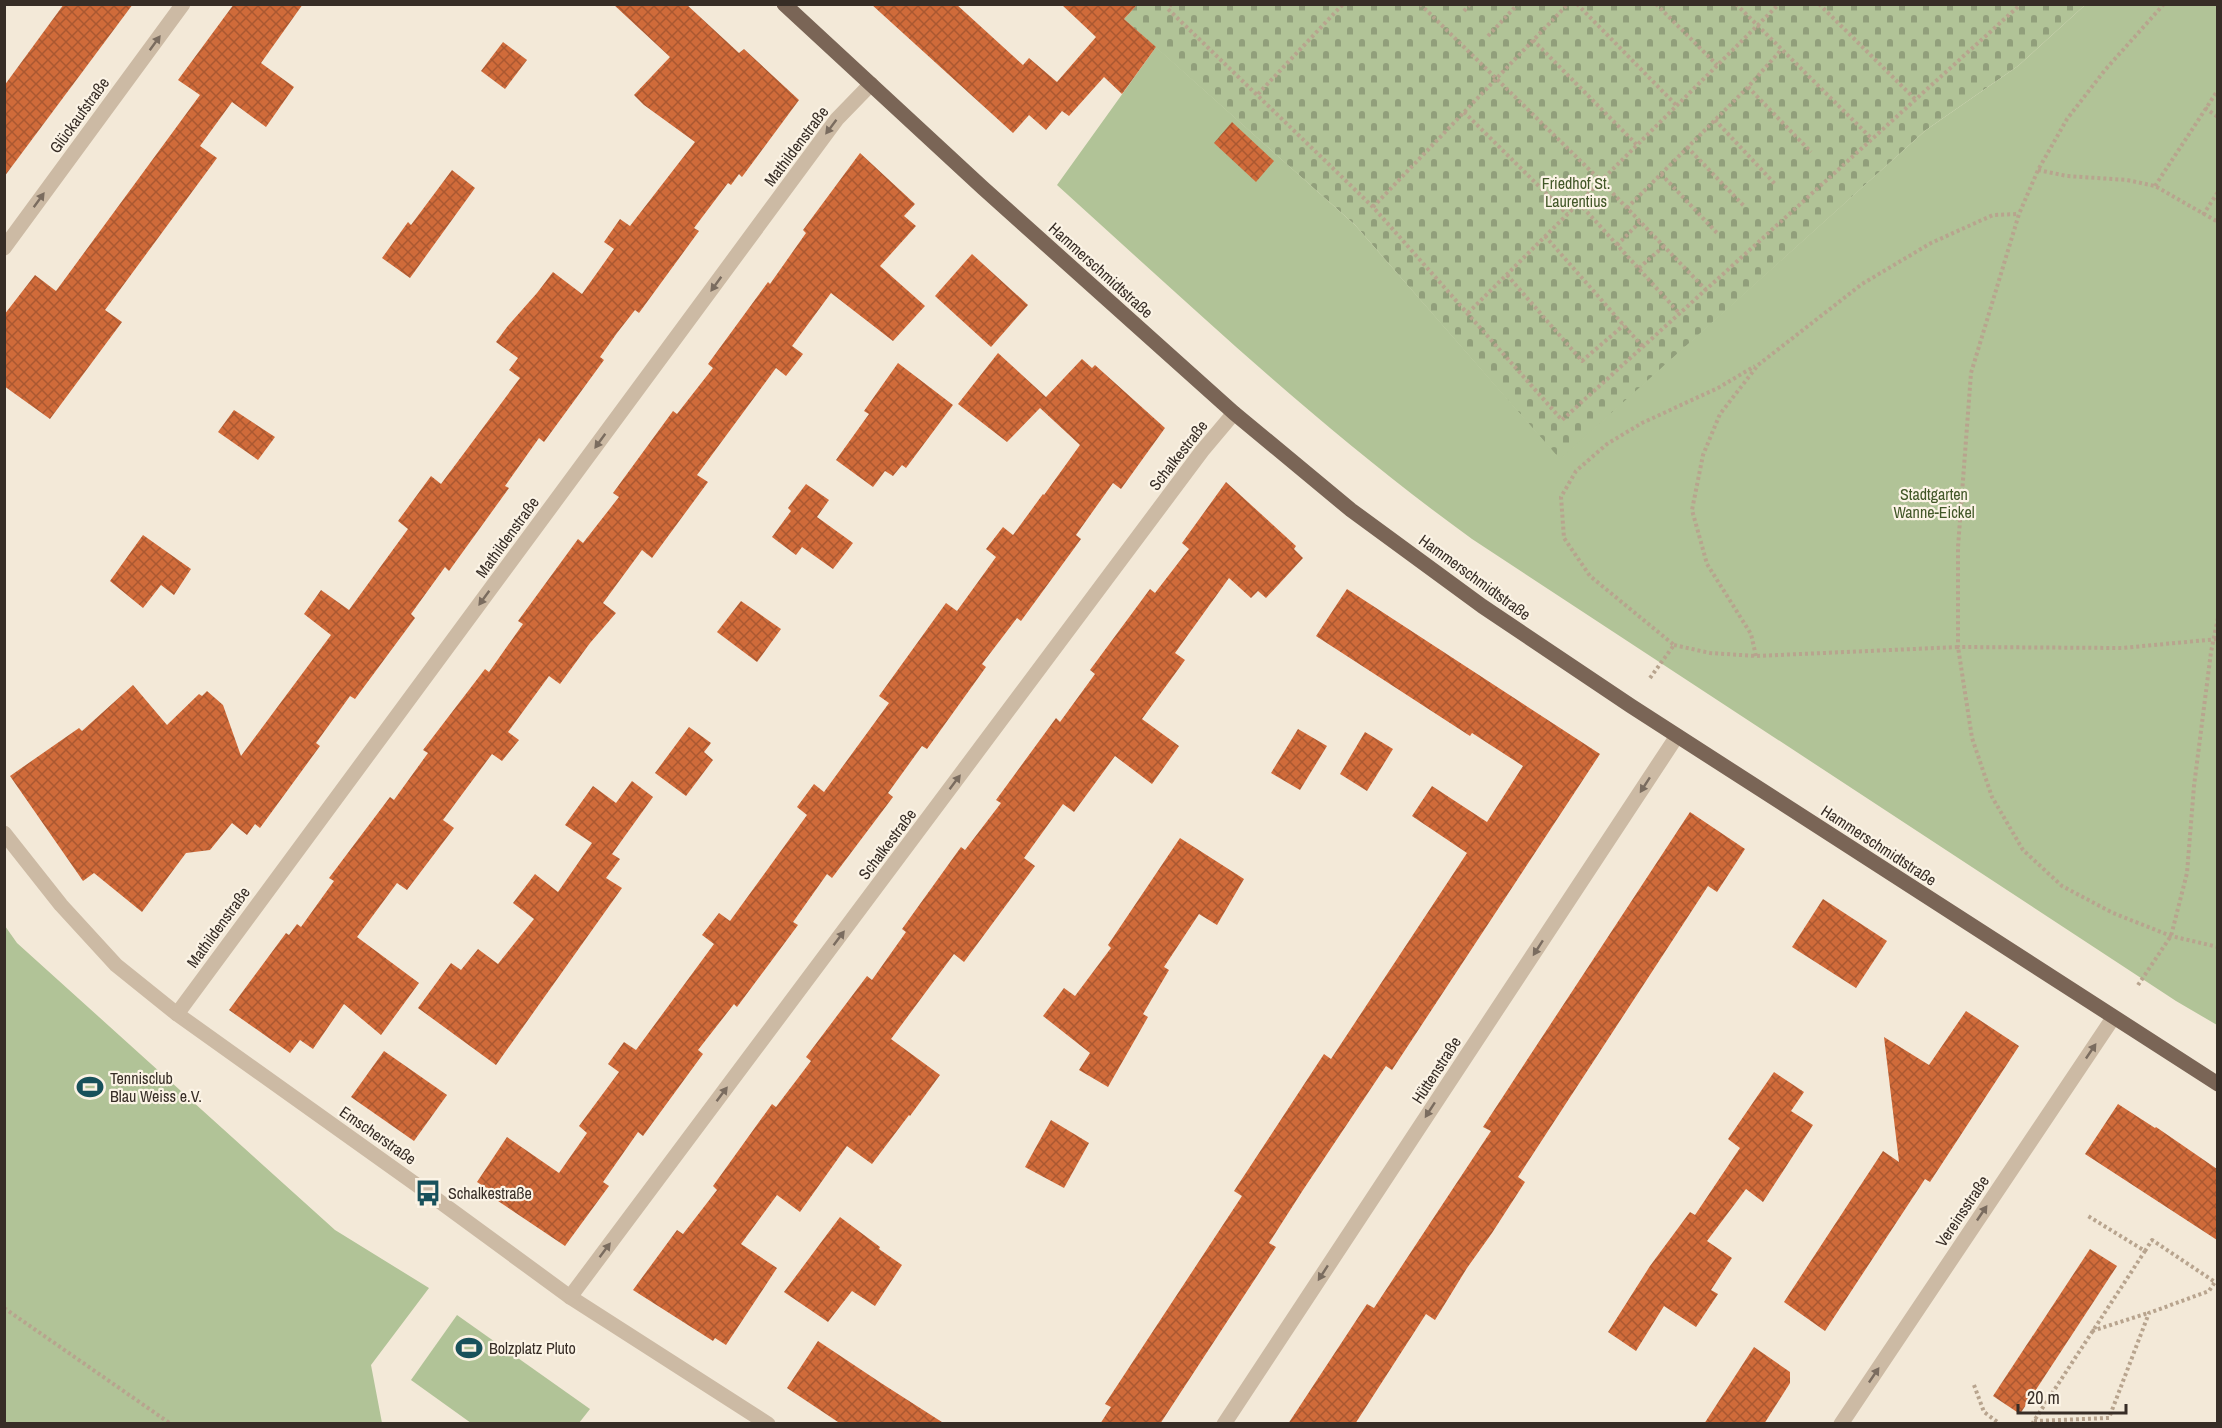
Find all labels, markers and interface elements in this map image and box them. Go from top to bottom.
one-way arrow [149,36,161,52]
street label: Glückaufstraße [44,73,114,157]
street label: Mathildenstraße [759,102,833,190]
one-way arrow [826,120,838,135]
park label: Friedhof St. Laurentius [1542,172,1610,212]
one-way arrow [33,193,45,209]
street label: Hammerschmidtstraße [1044,217,1158,323]
one-way arrow [710,277,722,292]
street label: Schalkestraße [1144,415,1212,495]
one-way arrow [594,434,606,449]
park label: Stadtgarten Wanne-Eickel [1893,483,1975,523]
street label: Mathildenstraße [470,492,544,582]
street label: Hammerschmidtstraße [1415,529,1535,625]
one-way arrow [478,590,490,606]
one-way arrow [949,774,961,789]
one-way arrow [1640,777,1651,793]
street label: Hammerschmidtstraße [1817,799,1941,891]
street label: Schalkestraße [853,804,921,884]
street label: Mathildenstraße [181,882,255,972]
one-way arrow [832,930,844,945]
one-way arrow [1532,939,1544,955]
street label: Hüttenstraße [1406,1032,1466,1108]
one-way arrow [2085,1043,2096,1059]
place label: Tennisclub Blau Weiss e.V. [110,1067,202,1107]
sports icon: Tennisclub Blau Weiss e.V. [75,1072,105,1102]
one-way arrow [716,1086,728,1102]
street label: Emscherstraße [335,1100,421,1170]
one-way arrow [1425,1102,1436,1119]
street label: Vereinsstraße [1930,1171,1994,1251]
bus stop icon: Schalkestraße [413,1178,443,1208]
place label: Schalkestraße [448,1182,532,1204]
one-way arrow [1976,1205,1987,1221]
one-way arrow [599,1243,611,1258]
one-way arrow [1318,1265,1329,1281]
sports icon: Bolzplatz Pluto [454,1333,484,1363]
place label: Bolzplatz Pluto [489,1337,576,1359]
one-way arrow [1868,1367,1879,1383]
scale bar [2018,1377,2126,1415]
text: 20 m [2027,1385,2060,1410]

